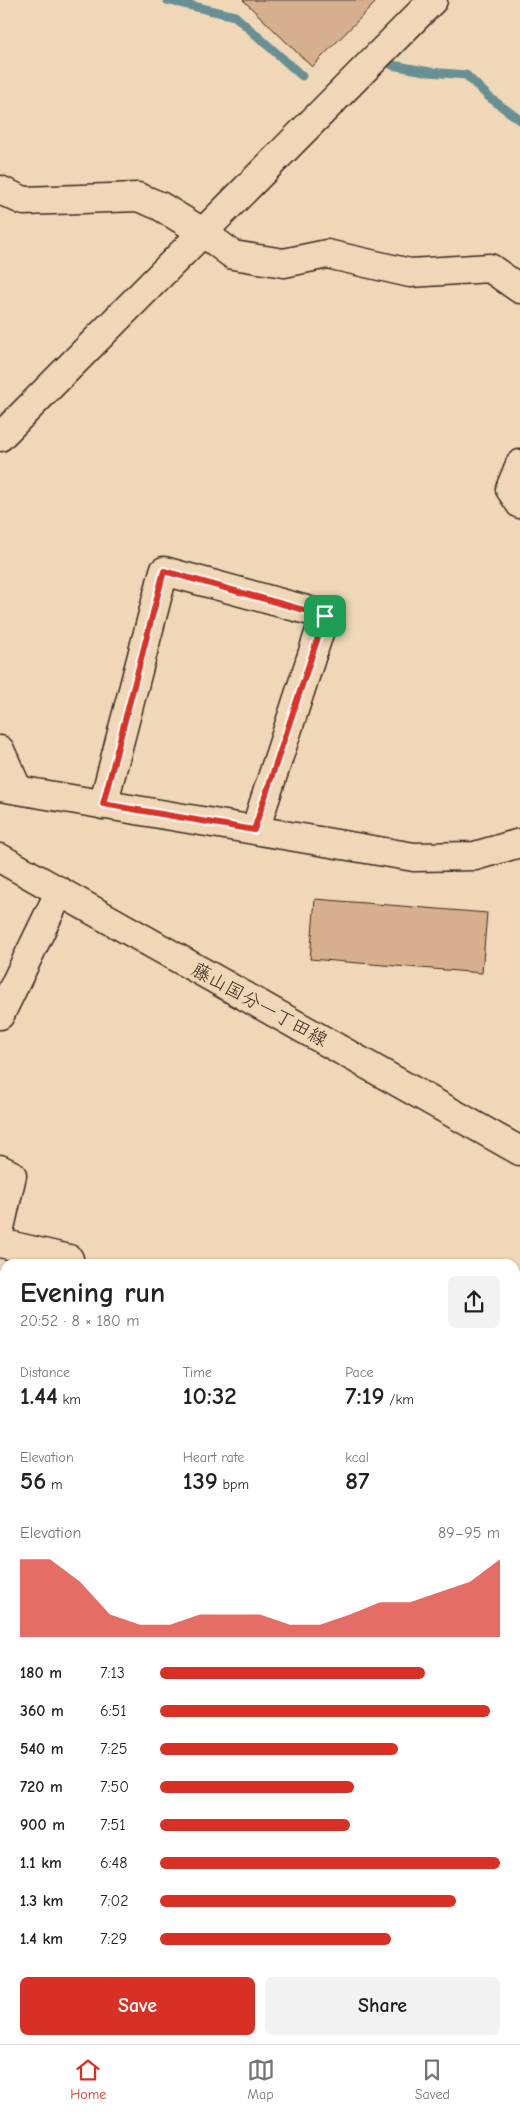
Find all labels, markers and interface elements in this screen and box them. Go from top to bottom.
pin [304,595,346,637]
icon: arrive [311,602,339,630]
street label: 藤山国分一丁田線 [188,958,331,1051]
button: share [448,1276,500,1328]
text: Evening run [20,1277,165,1309]
text: 20:52 · 8 × 180 m [20,1312,139,1330]
text: Distance [20,1364,70,1381]
text: Time [183,1364,212,1381]
text: Pace [345,1364,374,1381]
text: 1.44 [20,1381,58,1410]
text: 10:32 [183,1381,237,1410]
text: 7:19 [345,1381,385,1410]
text: km [58,1391,81,1408]
text: /km [385,1391,414,1408]
text: Elevation [20,1449,74,1466]
text: Heart rate [183,1449,244,1466]
text: kcal [345,1449,369,1466]
text: 56 [20,1466,46,1495]
text: 139 [183,1466,218,1495]
text: 87 [345,1466,369,1495]
text: m [46,1476,63,1493]
text: bpm [218,1476,249,1493]
text: Elevation [20,1524,81,1542]
text: 89–95 m [438,1524,500,1542]
text: 180 m [20,1664,62,1682]
text: 7:13 [100,1664,125,1682]
text: 360 m [20,1702,64,1720]
text: 6:51 [100,1702,127,1720]
text: 540 m [20,1740,64,1758]
text: 7:25 [100,1740,128,1758]
text: 720 m [20,1778,63,1796]
text: 7:50 [100,1778,129,1796]
text: 900 m [20,1816,65,1834]
text: 7:51 [100,1816,125,1834]
text: 1.1 km [20,1854,62,1872]
text: 6:48 [100,1854,128,1872]
text: 1.3 km [20,1892,63,1910]
text: 7:02 [100,1892,129,1910]
text: 1.4 km [20,1930,63,1948]
text: 7:29 [100,1930,127,1948]
button: Save [20,1977,255,2035]
button: Share [265,1977,500,2035]
tab: Home [70,2056,106,2103]
tab: Map [247,2056,275,2103]
tab: Saved [415,2056,450,2103]

